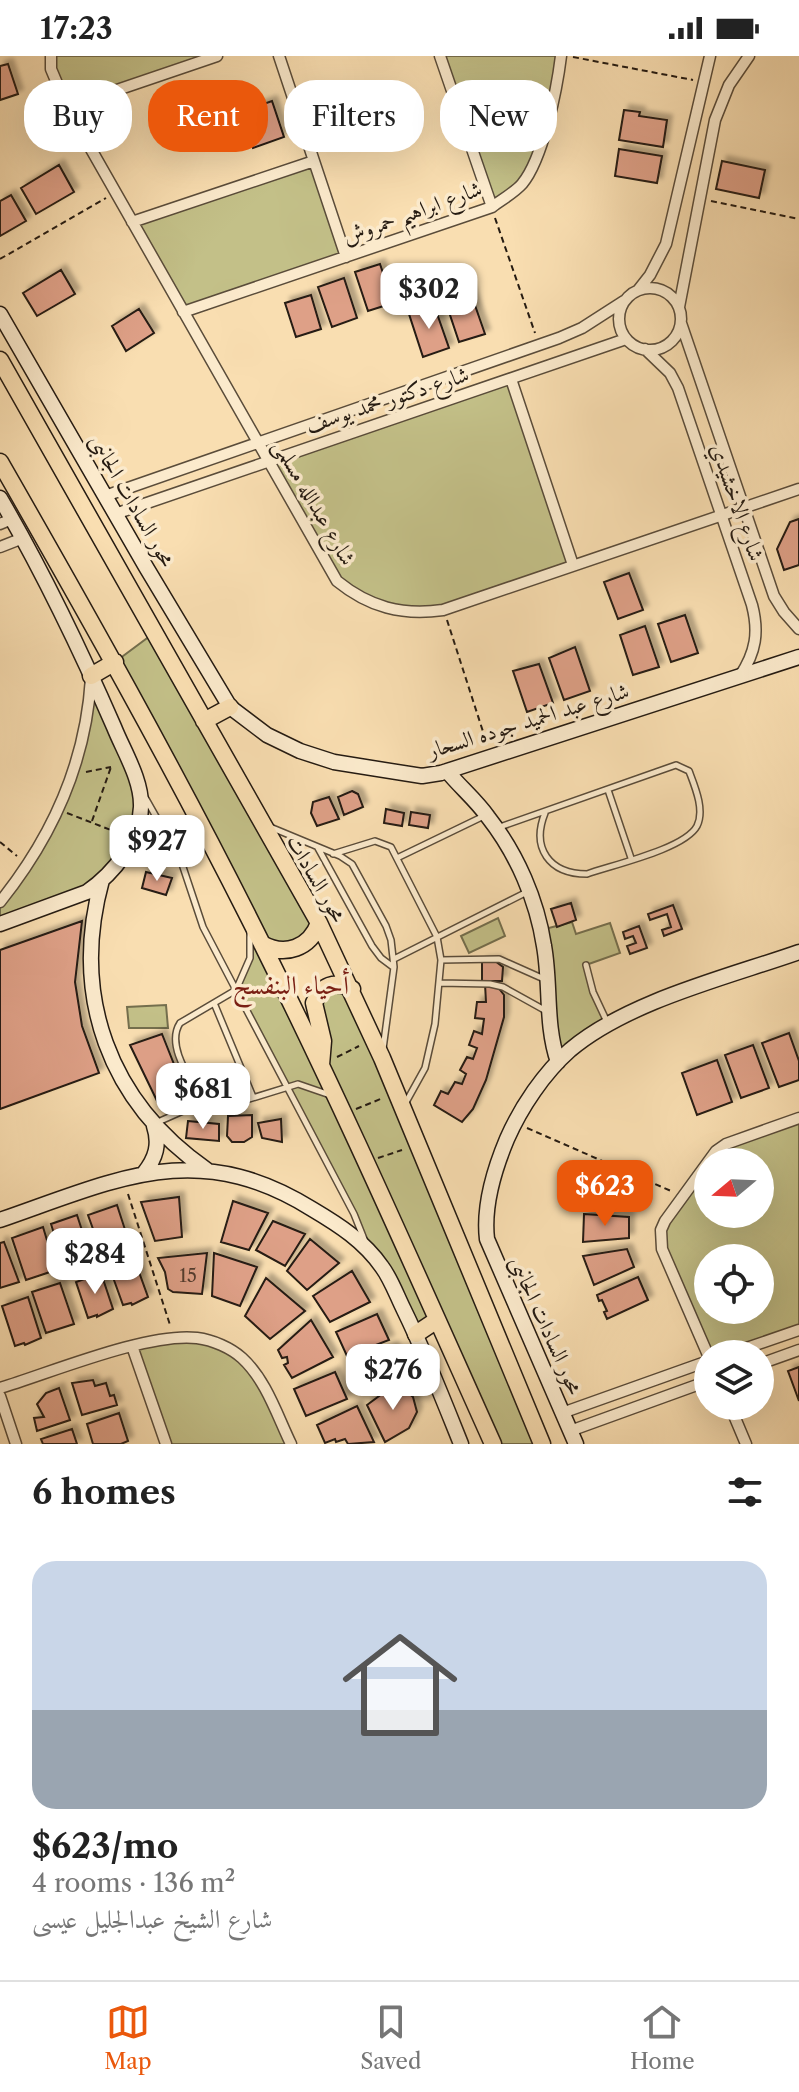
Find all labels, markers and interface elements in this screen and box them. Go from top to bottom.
text: 17:23 [40,10,113,47]
chip: Buy [24,80,132,152]
chip: Rent [148,80,268,152]
chip: Filters [284,80,424,152]
chip: New [440,80,557,152]
street label: شارع ابراهيم حمروش [339,175,488,258]
pin: $302 [382,263,476,331]
text: $302 [398,273,460,305]
street label: شارع دكتور محمد يوسف [302,360,474,443]
street label: محور السادات الجانبى [81,429,182,573]
street label: شارع عبدالله مسلمى [263,434,362,573]
street label: شارع الاخشيدي [700,440,770,566]
street label: شارع عبد الحميد جوده السحار [422,677,634,769]
pin: $927 [110,815,204,883]
text: $927 [128,825,186,857]
street label: محور السادات [281,830,353,927]
district label: أحياء البنفسج [233,968,349,1009]
pin: $681 [156,1063,250,1131]
text: $681 [174,1073,232,1105]
north arrow [694,1148,774,1228]
map controls [694,1148,774,1420]
pin: $623 [558,1160,652,1228]
text: $623 [575,1170,635,1202]
pin: $284 [48,1228,142,1296]
text: $284 [64,1238,126,1270]
button: locate [694,1244,774,1324]
street label: محور السادات الجانبى [501,1252,589,1400]
house number: 15 [179,1265,197,1287]
button: layers [694,1340,774,1420]
pin: $276 [346,1344,440,1412]
text: $276 [364,1354,422,1386]
icon: filters [723,1470,767,1514]
text: 6 homes [32,1471,176,1513]
icon: home [328,1613,472,1757]
text: $623/mo [32,1825,178,1867]
text: 4 rooms · 136 m² [32,1867,235,1899]
text: شارع الشيخ عبدالجليل عيسى [32,1903,272,1935]
tab: Map [104,2000,152,2075]
tab: Saved [360,2000,421,2075]
tab: Home [630,2000,695,2075]

